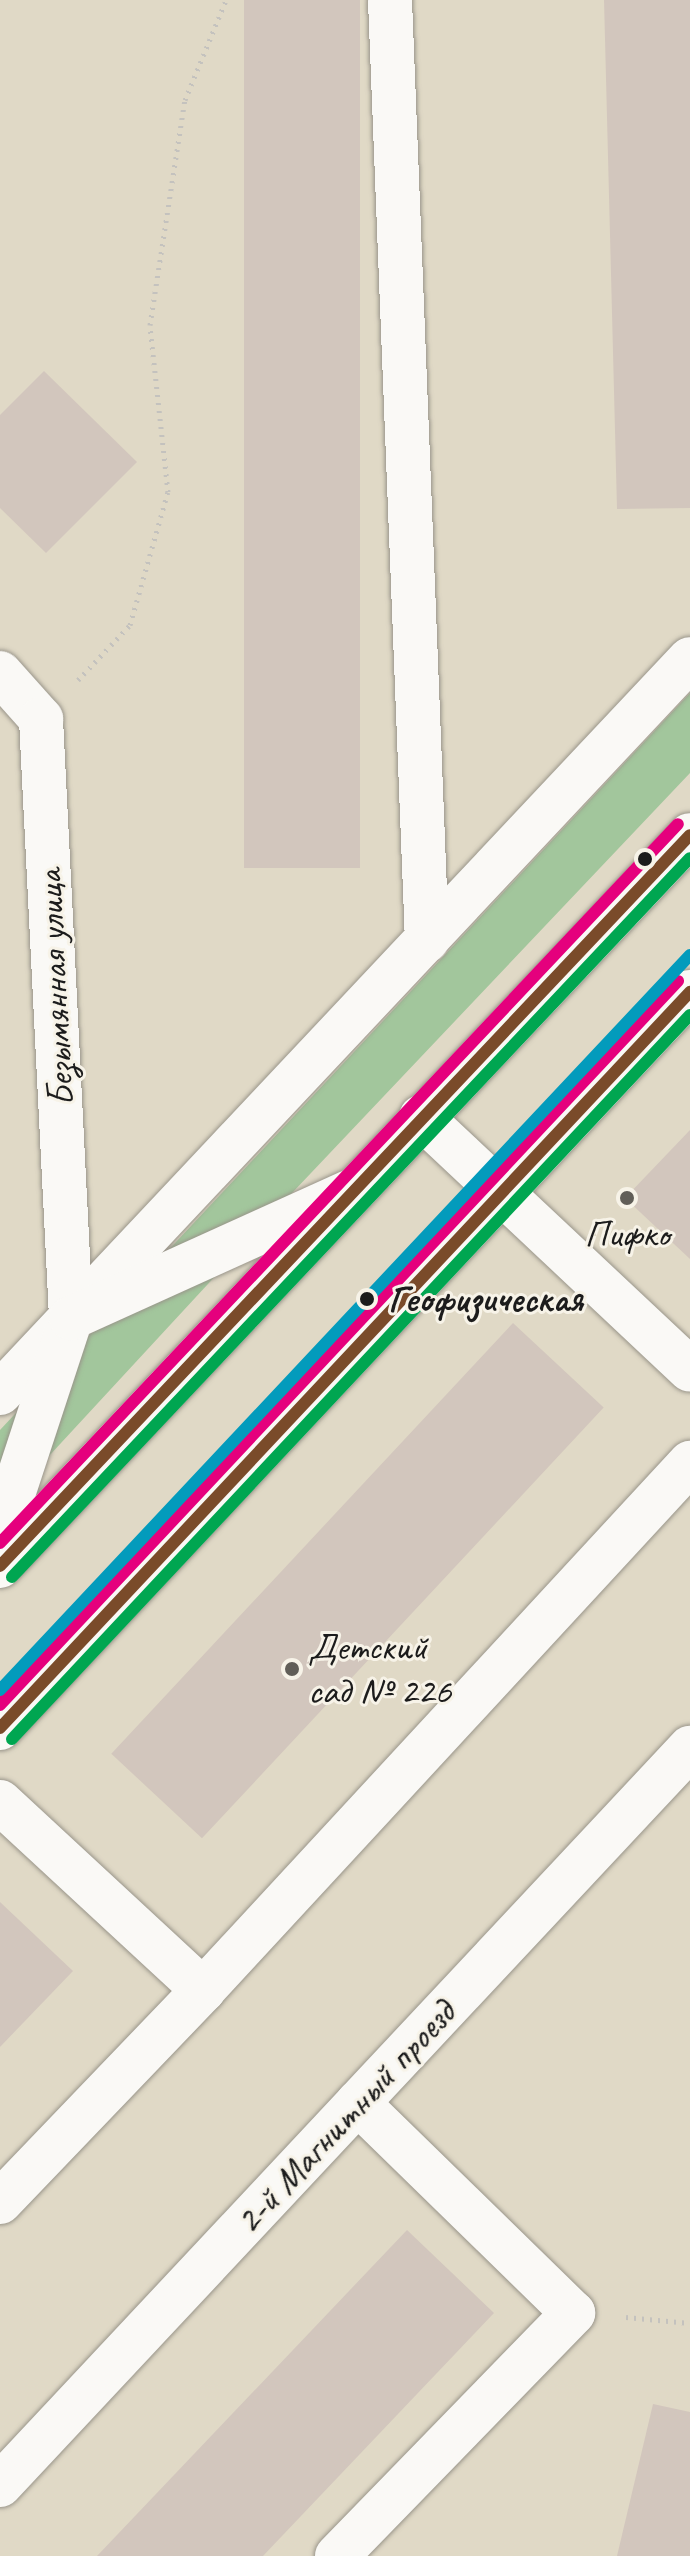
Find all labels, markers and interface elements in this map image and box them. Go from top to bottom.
unlabelled marker [637,851,653,867]
street label: Безымянная улица [26,868,84,1108]
marker: Пифко [618,1189,636,1207]
place label: Пифко [585,1211,669,1257]
place label: Геофизическая [388,1276,583,1322]
marker: Геофизическая [353,1285,381,1313]
place label: Детский сад № 226 [308,1624,451,1714]
marker: Детский сад № 226 [283,1660,301,1678]
street label: 2-й Магнитный проезд [225,1991,465,2243]

